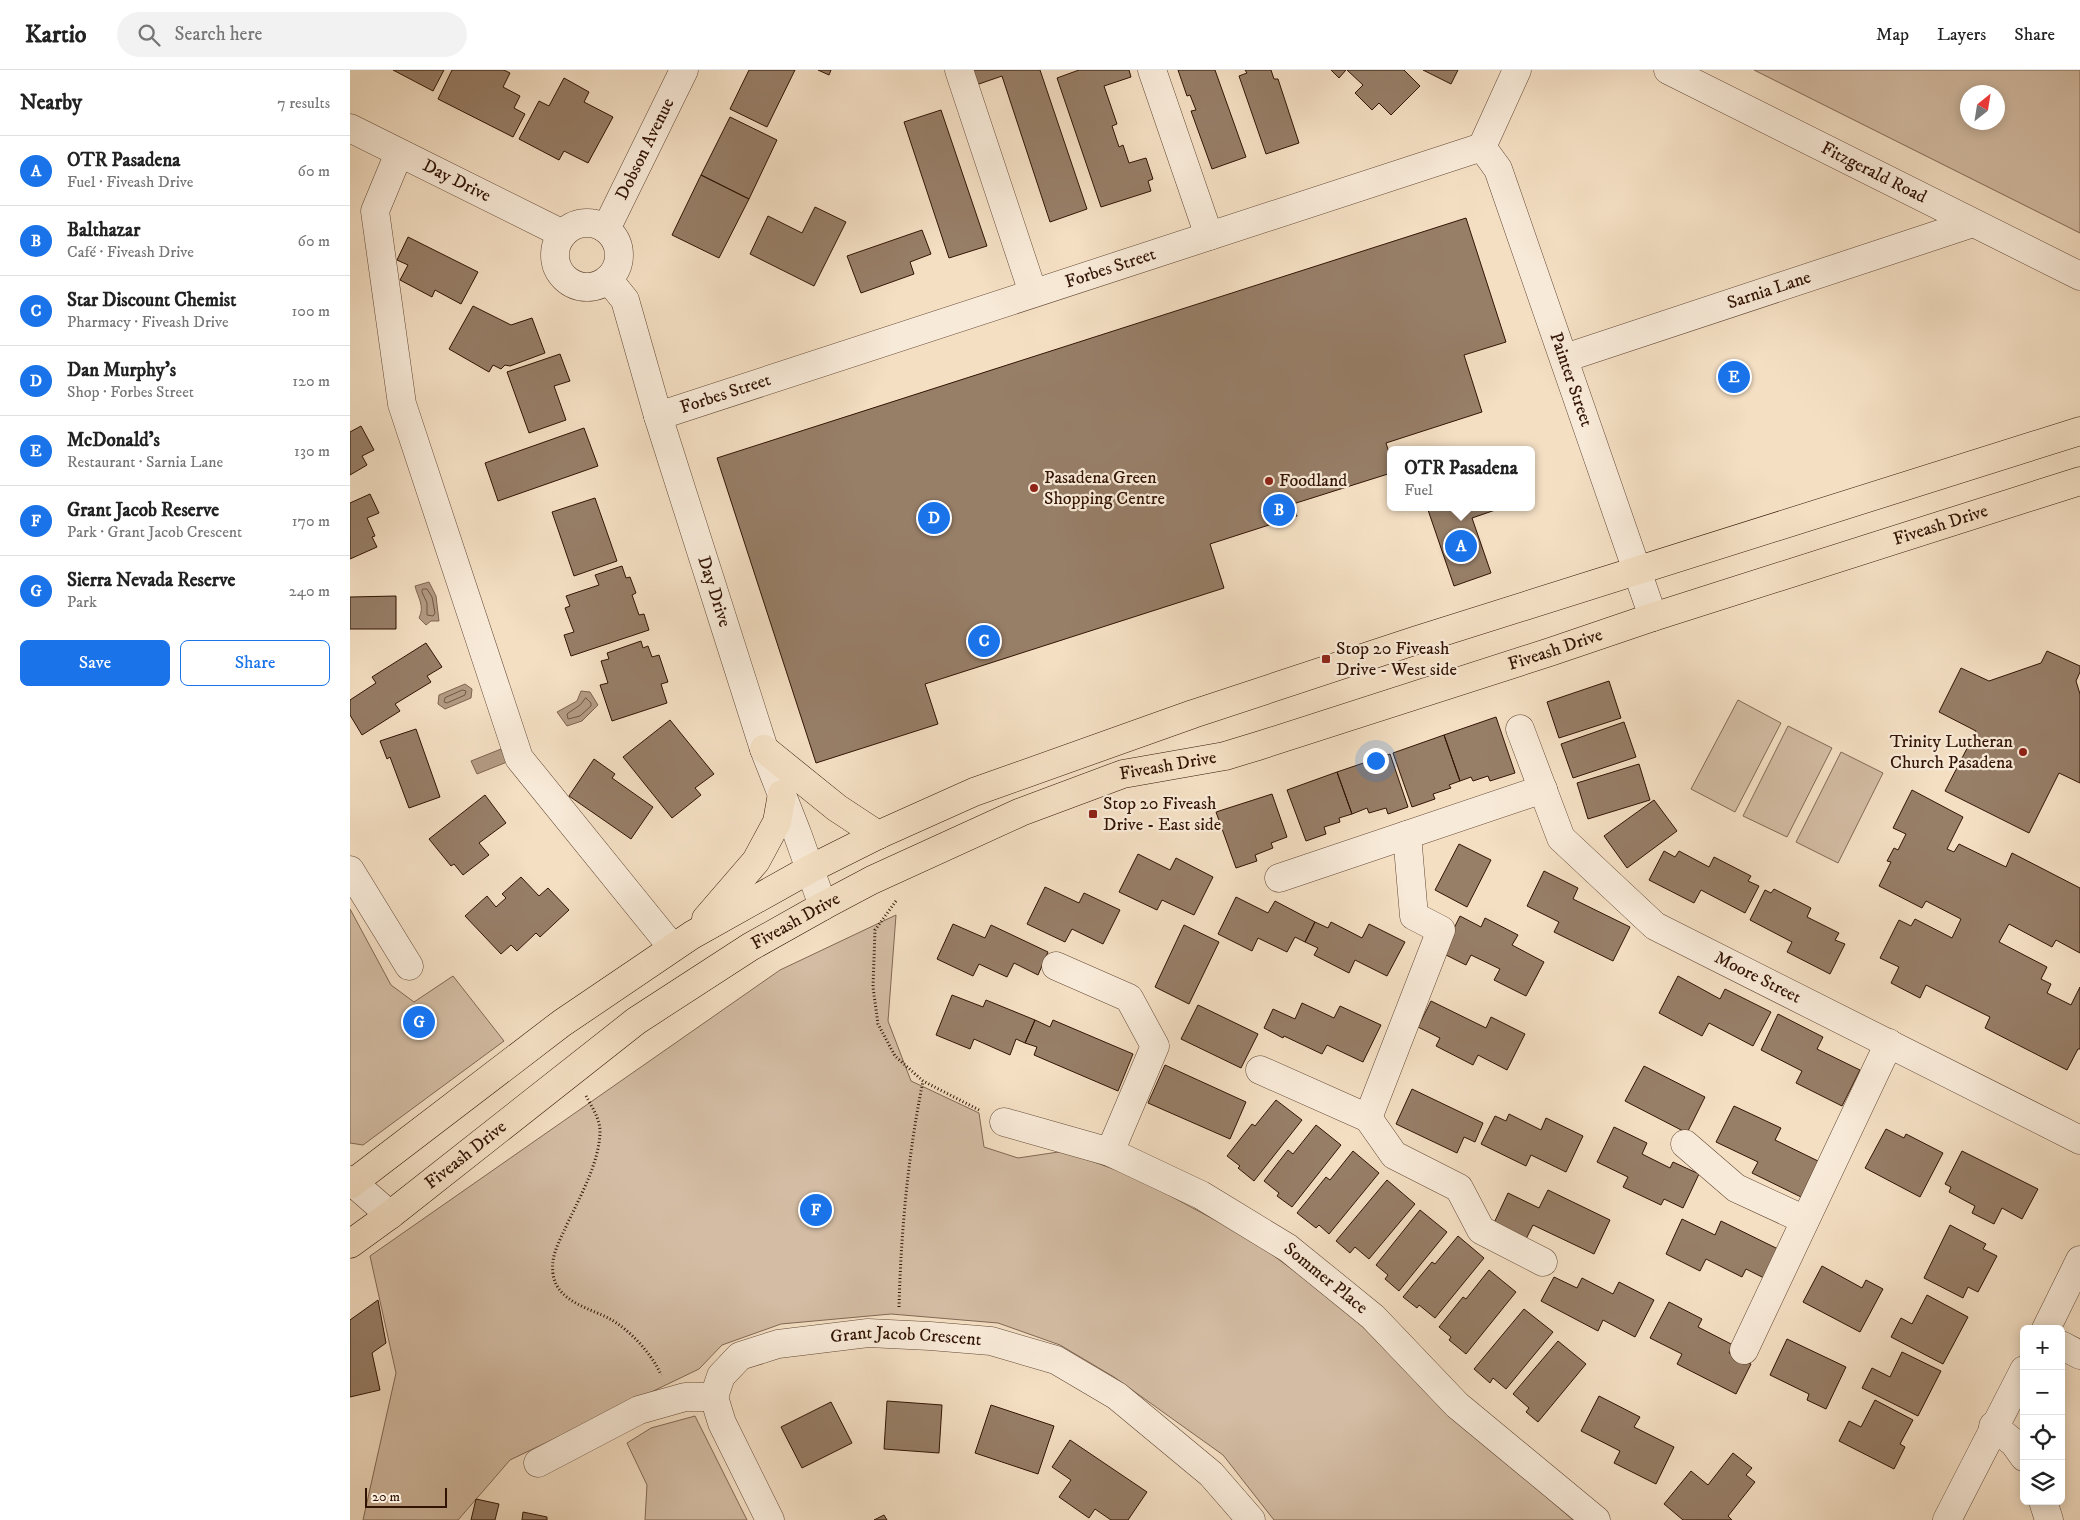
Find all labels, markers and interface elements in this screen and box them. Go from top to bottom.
search box [117,12,467,57]
text: Kartio [25,20,87,50]
icon: search [135,21,163,49]
text: Search here [175,23,262,46]
text: Map [1876,24,1909,46]
text: Layers [1937,24,1986,46]
text: Share [2014,24,2055,46]
north arrow [1960,85,2005,130]
text: Nearby [20,90,82,116]
text: 7 results [277,93,330,113]
street label: Dobson Avenue [611,95,679,204]
street label: Fitzgerald Road [1817,137,1930,208]
text: OTR Pasadena [67,149,180,172]
street label: Day Drive [419,155,494,207]
text: A [31,161,41,181]
text: 60 m [298,161,330,181]
text: Fuel · Fiveash Drive [67,172,193,192]
text: Balthazar [67,219,140,242]
text: B [31,231,41,251]
text: 60 m [298,231,330,251]
text: Café · Fiveash Drive [67,242,194,262]
street label: Forbes Street [1062,243,1159,293]
street label: Sarnia Lane [1724,266,1814,315]
text: Star Discount Chemist [67,289,236,312]
text: C [31,301,41,321]
text: 100 m [292,301,330,321]
text: Pharmacy · Fiveash Drive [67,312,229,332]
street label: Painter Street [1544,329,1597,430]
pin: E [1718,358,1750,396]
text: Dan Murphy's [67,359,176,382]
street label: Forbes Street [677,369,774,419]
text: D [30,371,42,391]
text: 120 m [292,371,330,391]
text: Shop · Forbes Street [67,382,194,402]
text: McDonald's [67,429,160,452]
text: E [30,441,42,461]
text: 130 m [294,441,330,461]
popup [1387,446,1535,511]
text: Restaurant · Sarnia Lane [67,452,223,472]
text: OTR Pasadena [1404,457,1518,480]
place label: Pasadena Green Shopping Centre [1044,467,1165,510]
place label: Foodland [1279,470,1347,492]
marker: Foodland [1263,475,1275,487]
text: Fuel [1404,480,1433,500]
marker: Pasadena Green Shopping Centre [1028,482,1040,494]
pin: B [1263,491,1295,529]
text: Grant Jacob Reserve [67,499,219,522]
pin: D [918,499,950,537]
street label: Fiveash Drive [1891,500,1991,551]
text: F [31,511,41,531]
text: 170 m [292,511,330,531]
text: Park · Grant Jacob Crescent [67,522,242,542]
pin: A [1445,527,1477,565]
street label: Day Drive [692,553,736,630]
text: Sierra Nevada Reserve [67,569,235,592]
text: G [30,581,42,601]
text: 240 m [289,581,330,601]
text: Park [67,592,97,612]
pin: C [968,622,1000,660]
street label: Fiveash Drive [1505,624,1605,676]
place label: Stop 20 Fiveash Drive - West side [1336,638,1457,681]
button: Save [20,640,170,686]
button: Share [180,640,330,686]
marker: Stop 20 Fiveash Drive - West side [1320,653,1332,665]
place label: Trinity Lutheran Church Pasadena [1890,731,2014,774]
marker: Trinity Lutheran Church Pasadena [2017,746,2029,758]
street label: Fiveash Drive [1118,747,1218,785]
your location [1363,748,1389,774]
place label: Stop 20 Fiveash Drive - East side [1103,793,1221,836]
marker: Stop 20 Fiveash Drive - East side [1087,808,1099,820]
street label: Fiveash Drive [748,888,844,955]
street label: Moore Street [1710,947,1805,1009]
pin: G [403,1003,435,1041]
street label: Fiveash Drive [421,1116,511,1194]
pin: F [800,1191,832,1229]
street label: Sommer Place [1279,1238,1372,1319]
street label: Grant Jacob Crescent [829,1322,983,1351]
map controls [2020,1325,2065,1505]
button: + [2020,1325,2065,1370]
button: − [2020,1370,2065,1415]
button: locate [2020,1415,2065,1460]
button: layers [2020,1460,2065,1505]
scale bar [365,1485,448,1508]
text: 20 m [372,1488,400,1506]

